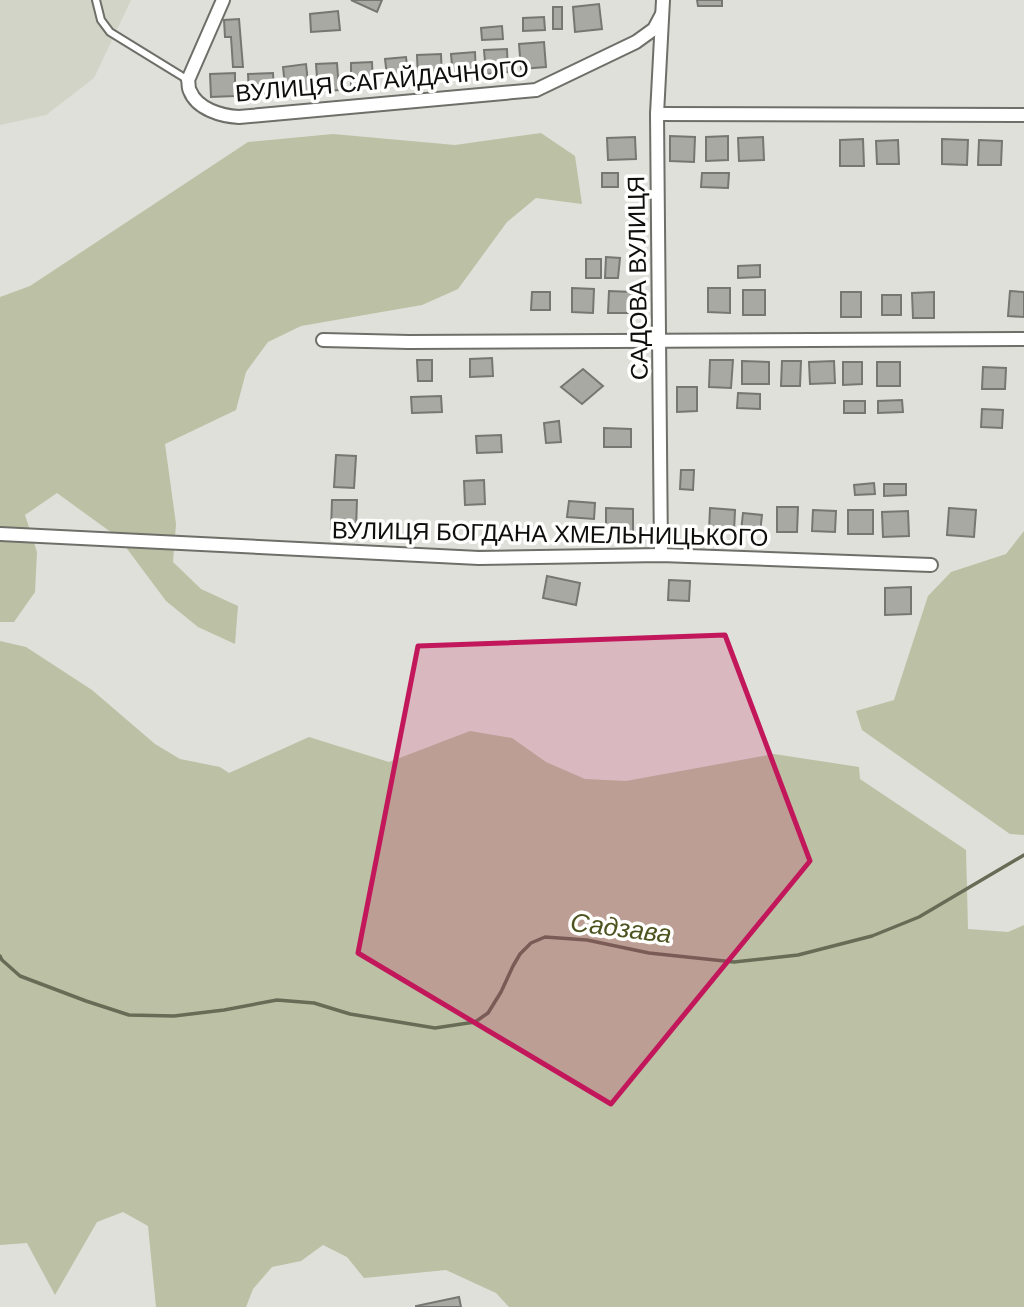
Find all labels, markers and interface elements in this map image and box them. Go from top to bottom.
street label: ВУЛИЦЯ САГАЙДАЧНОГО [234,54,530,107]
street label: САДОВА ВУЛИЦЯ [622,176,653,380]
street label: ВУЛИЦЯ БОГДАНА ХМЕЛЬНИЦЬКОГО [332,516,768,551]
water label: Садзава [569,907,673,949]

